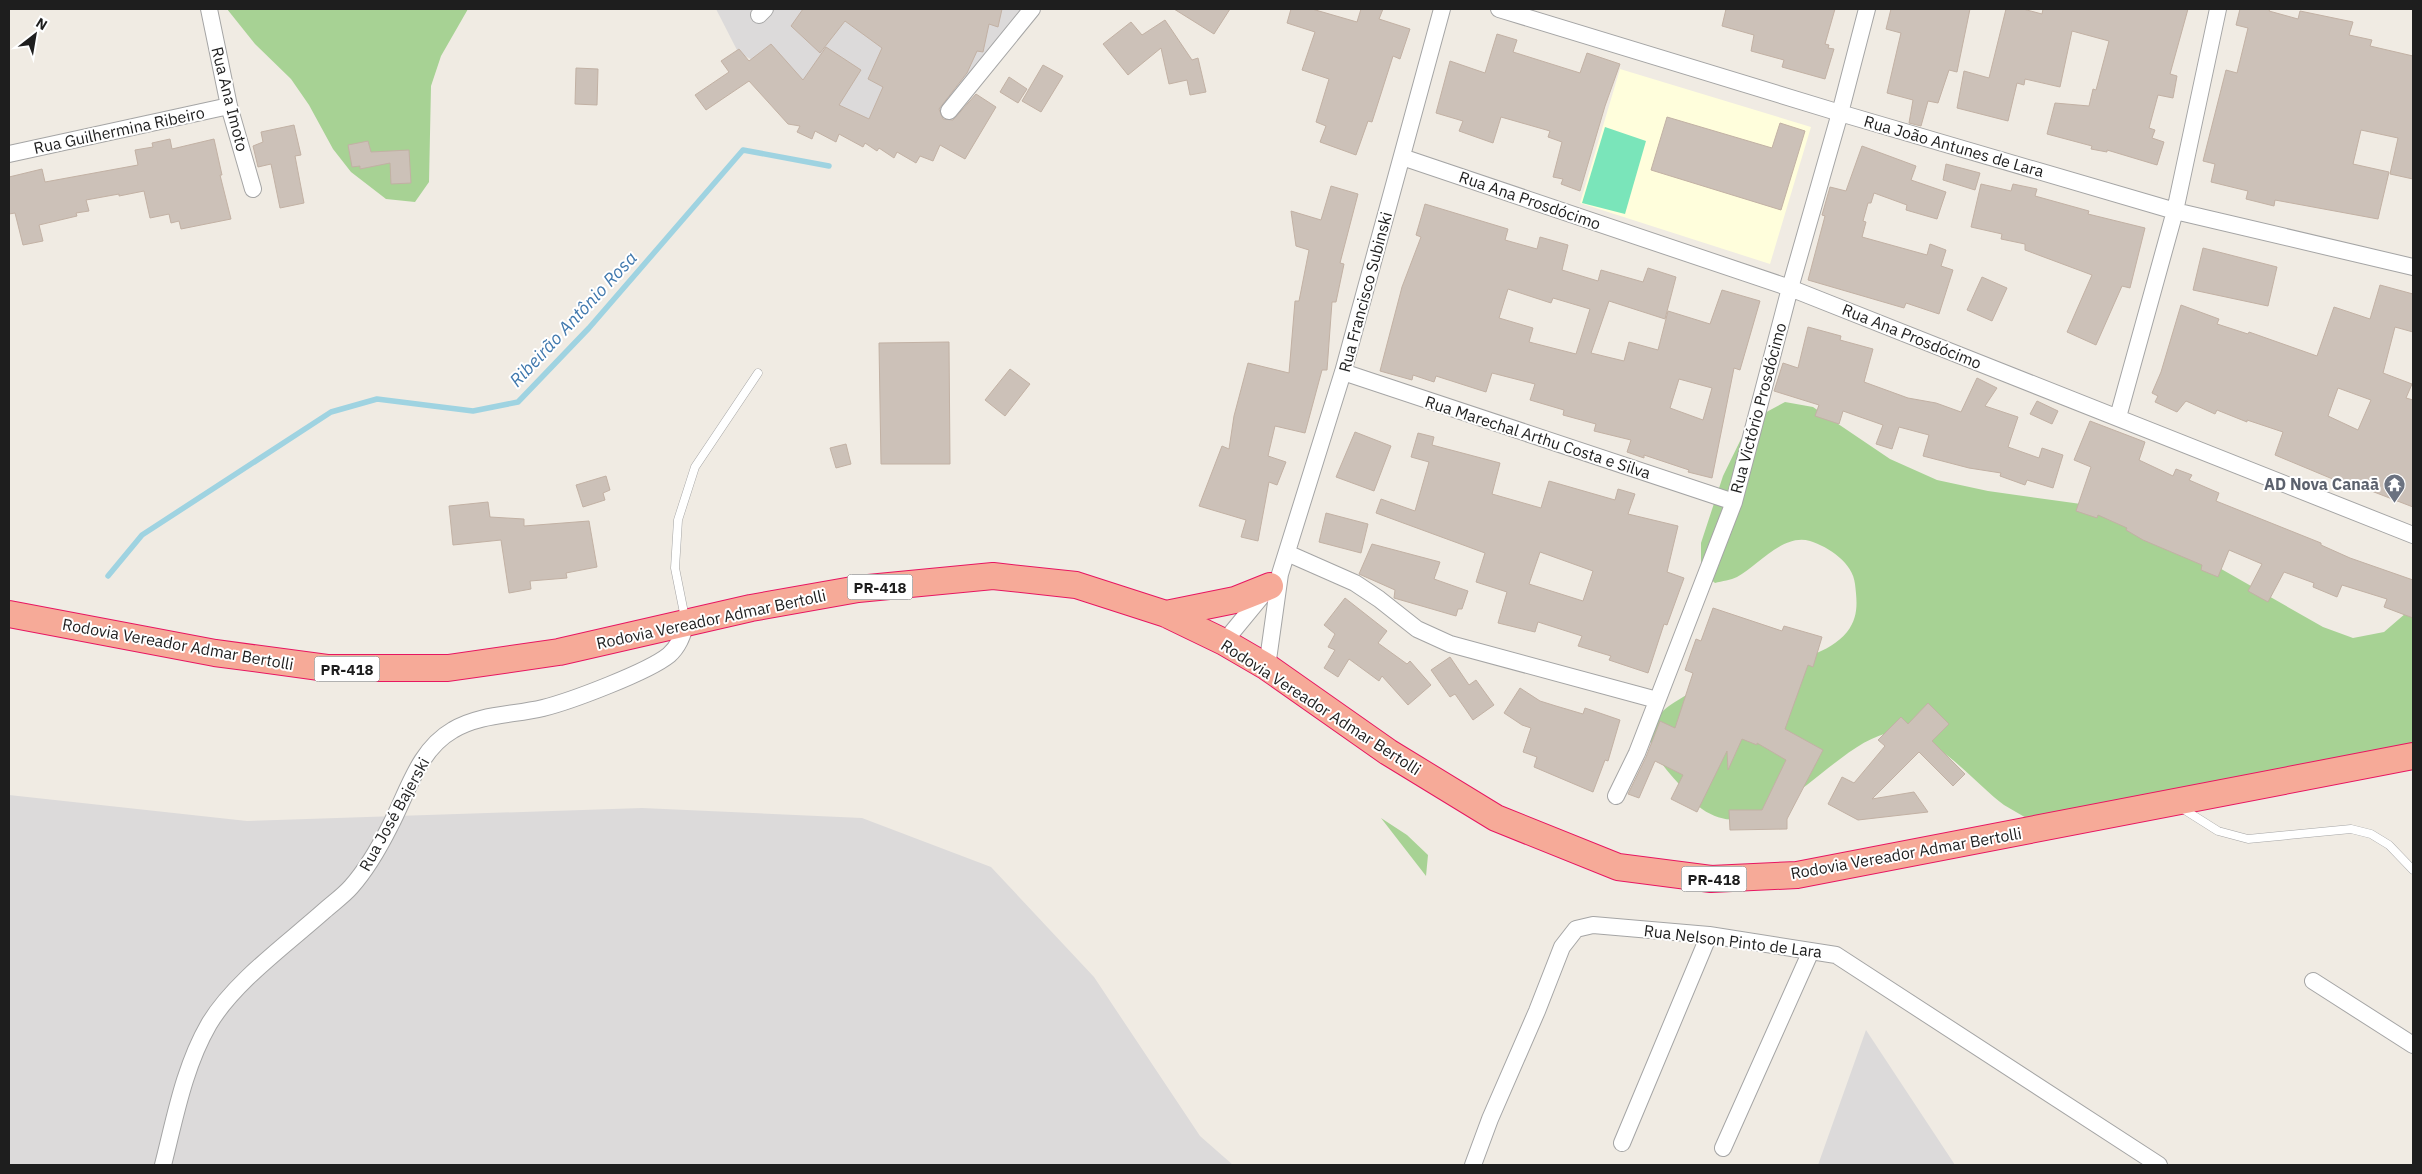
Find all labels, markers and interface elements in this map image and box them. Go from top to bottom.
north arrow [10,10,60,60]
text: N [33,14,51,34]
street label: Rua Ana Imoto [207,45,253,153]
street label: Rua Guilhermina Ribeiro [32,102,206,158]
street label: Rua João Antunes de Lara [1862,111,2047,181]
street label: Rua Ana Prosdócimo [1456,166,1604,234]
street label: Rua Francisco Subinski [1334,210,1396,374]
water label: Ribeirão Antônio Rosa [504,246,642,392]
street label: Rua Ana Prosdócimo [1839,299,1985,373]
street label: Rua Victório Prosdócimo [1726,320,1790,496]
street label: Rua Marechal Arthu Costa e Silva [1423,391,1654,483]
temple icon: AD Nova Canaã [2383,472,2407,503]
place label: AD Nova Canaã [2264,474,2379,494]
road number: PR-418 [848,574,912,600]
street label: Rodovia Vereador Admar Bertolli [594,585,828,653]
street label: Rodovia Vereador Admar Bertolli [61,614,295,674]
street label: Rodovia Vereador Admar Bertolli [1217,635,1425,779]
road number: PR-418 [314,656,380,682]
street label: Rua José Bajerski [354,754,434,874]
street label: Rodovia Vereador Admar Bertolli [1789,823,2023,883]
road number: PR-418 [1682,866,1746,892]
street label: Rua Nelson Pinto de Lara [1643,920,1824,962]

